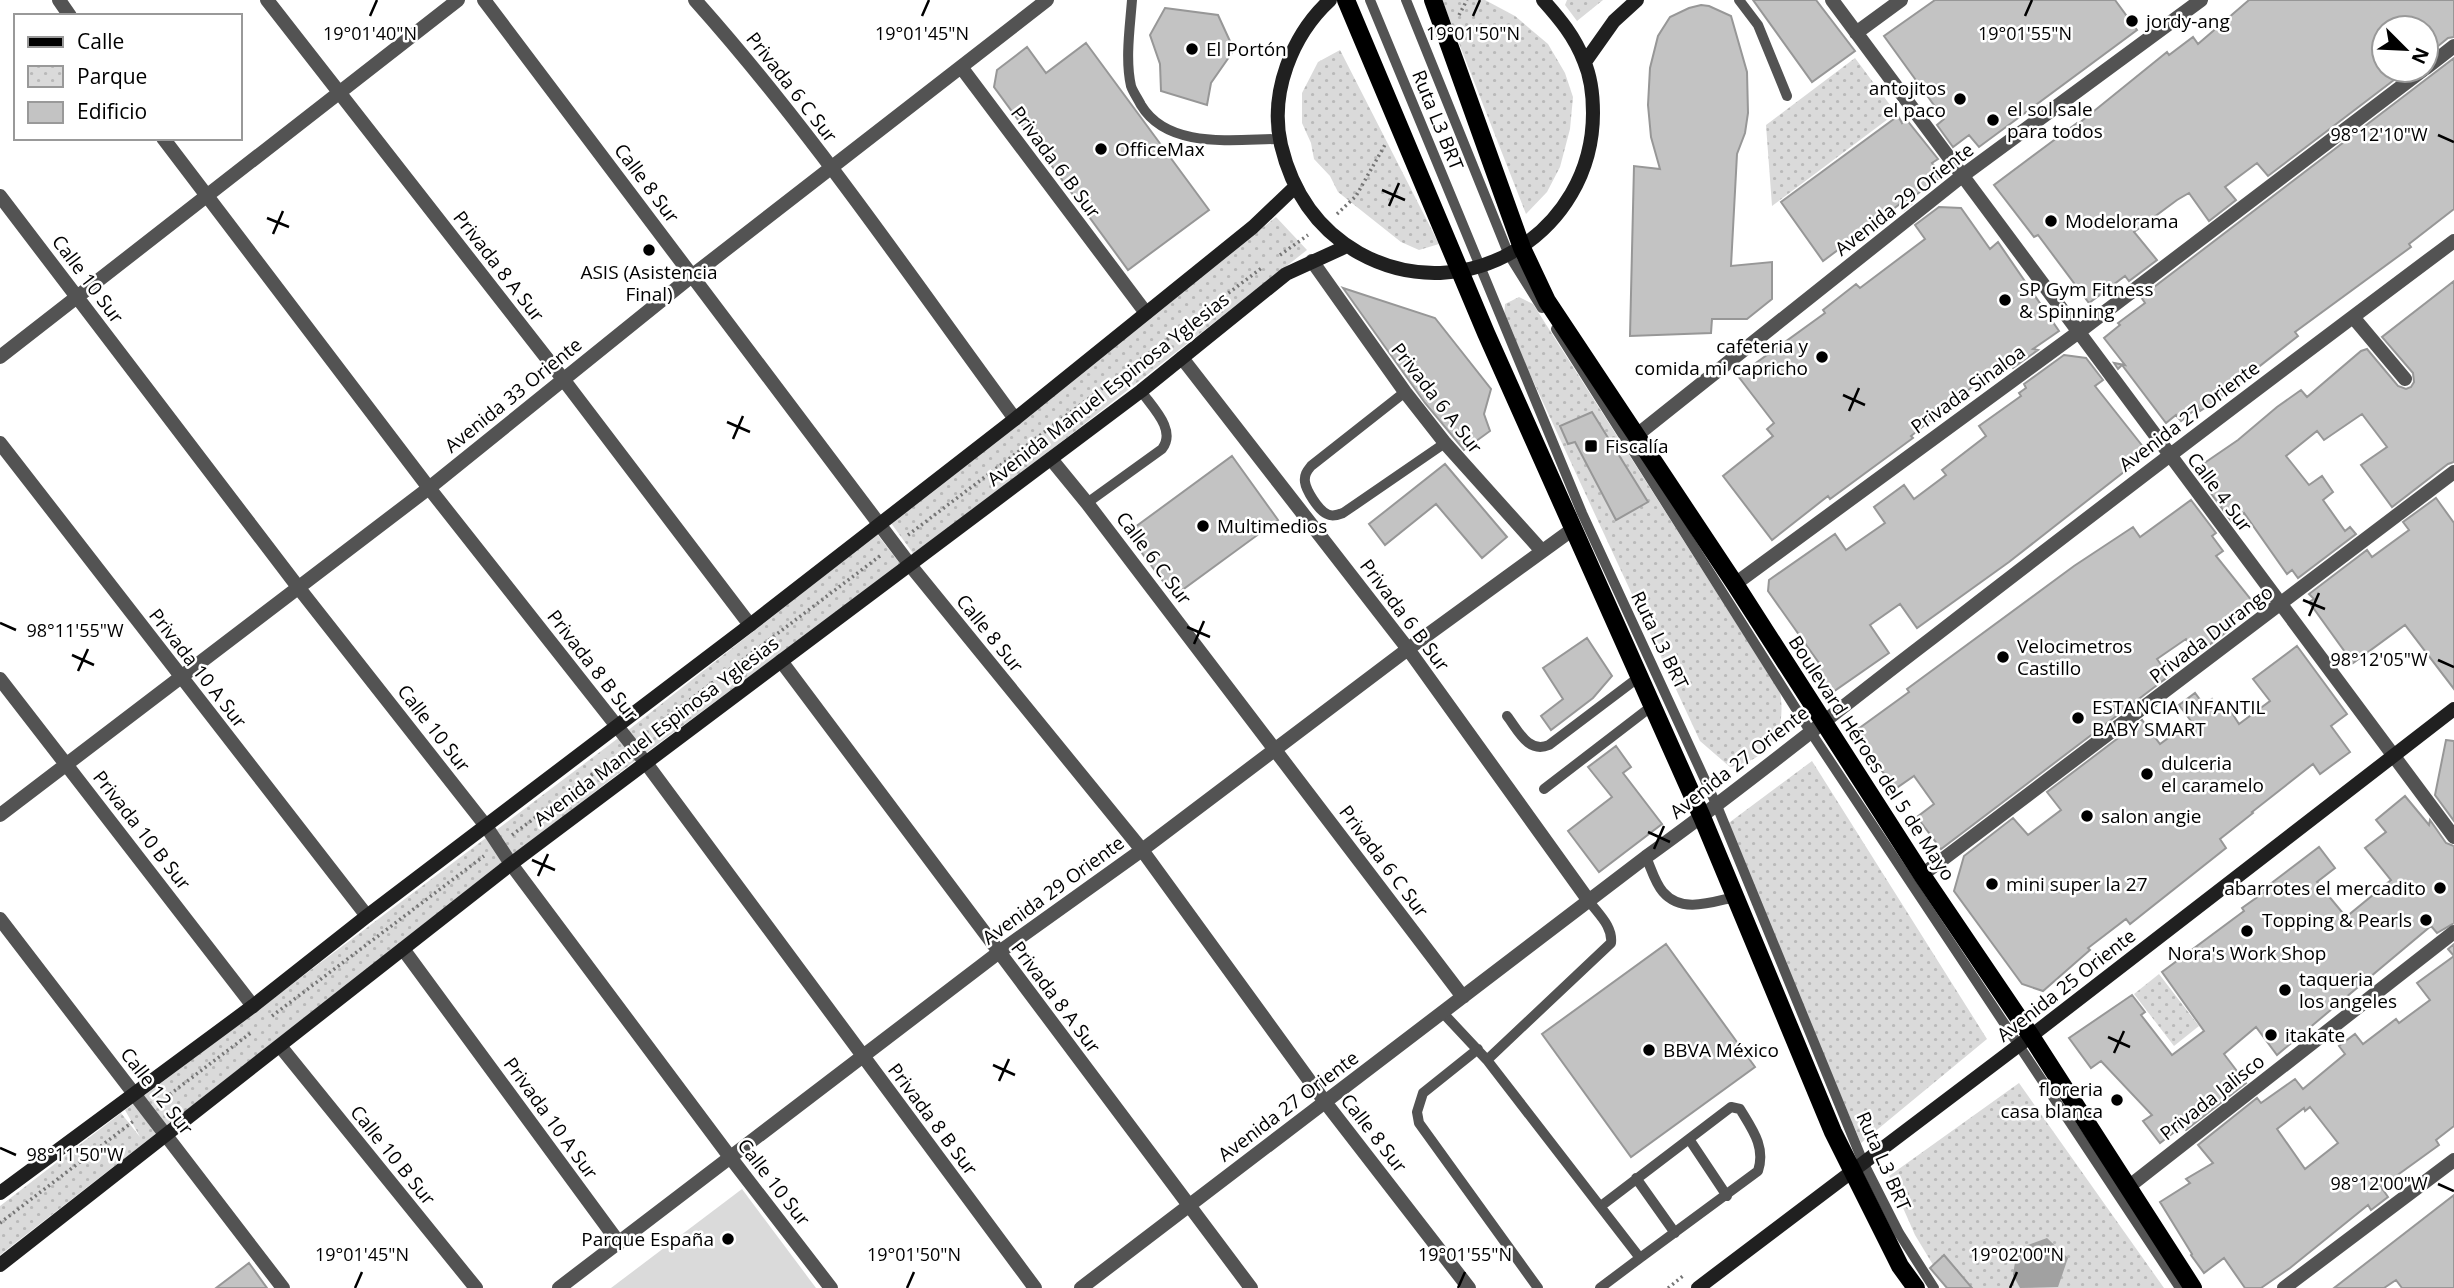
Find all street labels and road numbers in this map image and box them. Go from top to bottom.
street label: Privada 6 C Sur [741,26,844,148]
street label: Ruta L3 BRT [1406,66,1470,174]
street label: Privada 6 B Sur [1005,101,1107,224]
street label: Avenida 29 Oriente [1829,137,1979,261]
street label: Calle 8 Sur [609,138,686,228]
street label: Privada 8 A Sur [448,205,551,327]
street label: Calle 10 Sur [46,230,130,329]
street label: Avenida Manuel Espinosa Yglesias [982,286,1234,492]
street label: Avenida 33 Oriente [439,332,587,458]
street label: Privada 6 A Sur [1386,337,1489,459]
street label: Privada Sinaloa [1906,339,2030,439]
street label: Avenida 27 Oriente [2113,355,2265,477]
street label: Calle 4 Sur [2182,447,2259,537]
street label: Calle 6 C Sur [1110,506,1198,610]
street label: Privada 6 B Sur [1354,554,1456,677]
street label: Privada Durango [2144,579,2278,689]
street label: Ruta L3 BRT [1625,587,1695,694]
street label: Calle 8 Sur [951,589,1030,678]
street label: Privada 10 A Sur [143,603,253,733]
street label: Privada 8 B Sur [542,604,645,726]
street label: Avenida Manuel Espinosa Yglesias [528,630,784,832]
street label: Boulevard Héroes del 5 de Mayo [1783,630,1961,886]
street label: Calle 10 Sur [392,679,476,777]
street label: Avenida 27 Oriente [1664,700,1814,824]
street label: Privada 10 B Sur [87,765,197,895]
street label: Privada 6 C Sur [1333,800,1435,922]
street label: Avenida 29 Oriente [977,830,1129,950]
street label: Avenida 25 Oriente [1991,923,2141,1047]
street label: Privada 8 A Sur [1005,936,1107,1058]
street label: Calle 12 Sur [115,1042,199,1140]
street label: Avenida 27 Oriente [1212,1045,1364,1167]
street label: Privada Jalisco [2154,1048,2270,1146]
street label: Privada 10 A Sur [498,1052,604,1184]
street label: Privada 8 B Sur [882,1058,984,1181]
street label: Calle 8 Sur [1335,1088,1413,1178]
street label: Calle 10 B Sur [345,1100,441,1211]
street label: Ruta L3 BRT [1851,1107,1918,1215]
street label: Calle 10 Sur [732,1133,816,1231]

